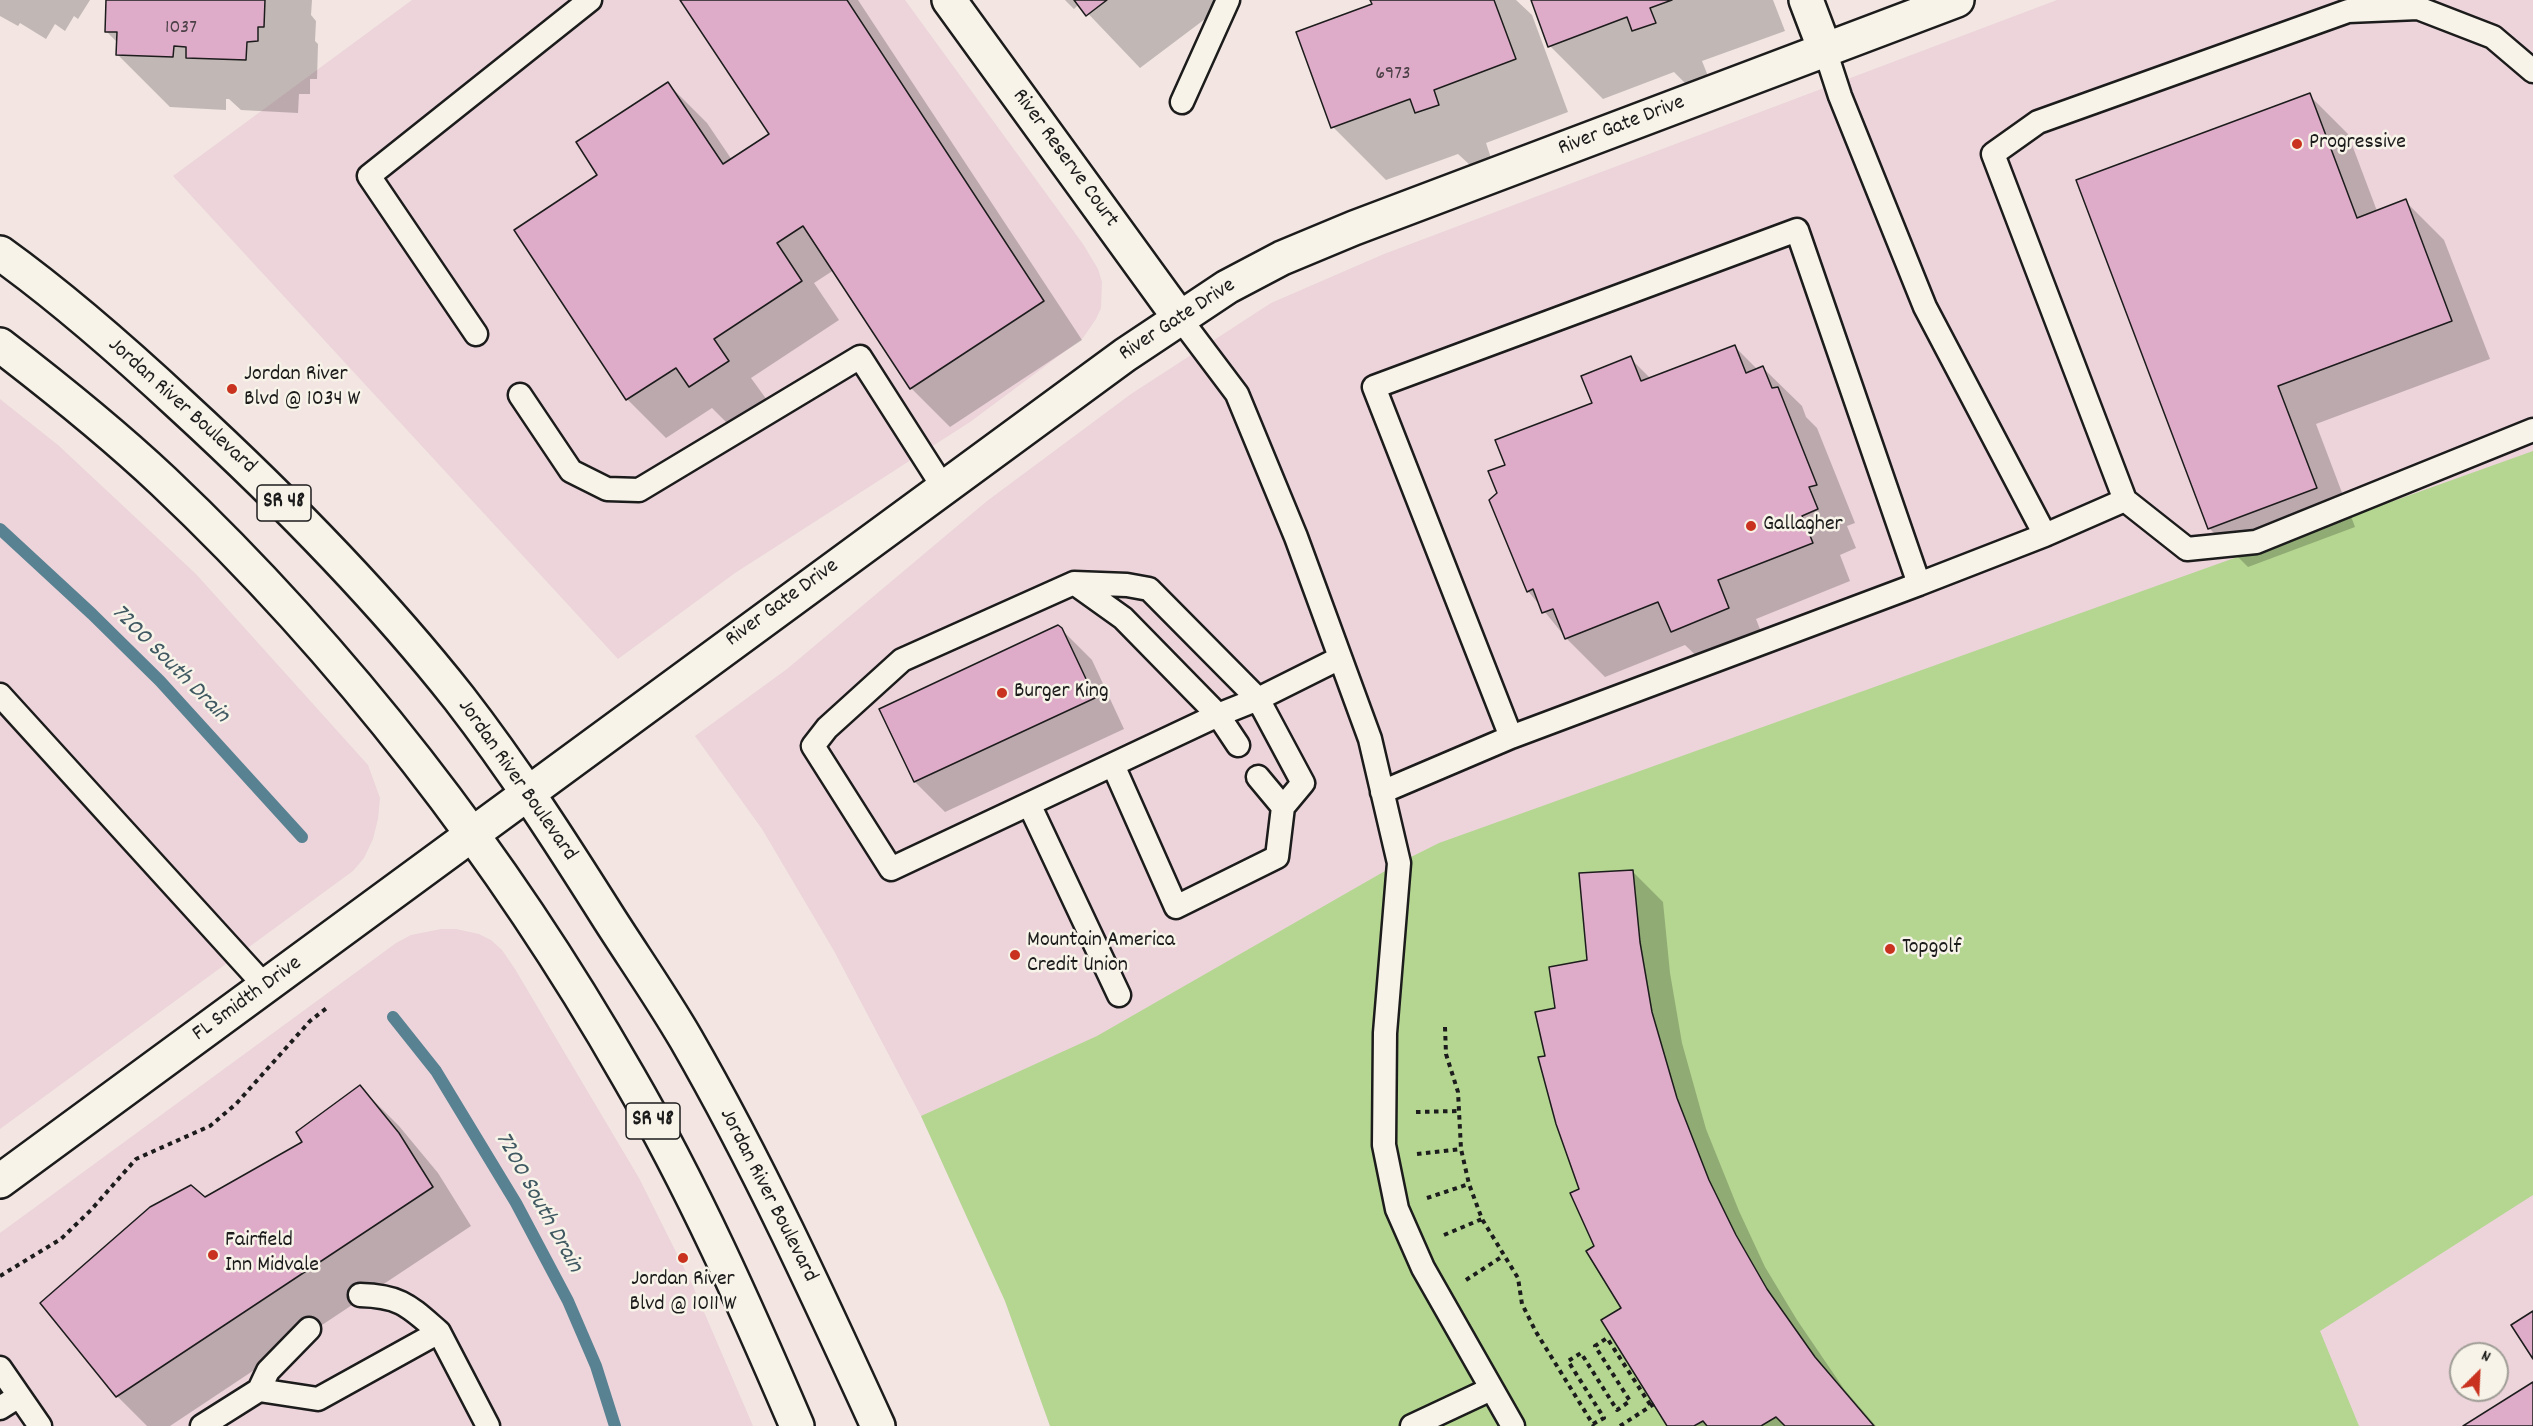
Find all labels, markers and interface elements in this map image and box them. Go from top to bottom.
house number: 1037 [165,17,197,41]
house number: 6973 [1375,63,1411,87]
street label: River Reserve Court [1005,85,1123,233]
street label: River Gate Drive [1555,91,1689,163]
place label: Progressive [2309,131,2406,157]
marker: Progressive [2290,137,2304,151]
street label: River Gate Drive [1115,274,1241,368]
street label: Jordan River Boulevard [101,333,261,481]
place label: Jordan River Blvd @ 1034 W [244,363,360,414]
marker: Jordan River Blvd @ 1034 W [225,382,239,396]
road number: SR 48 [257,485,311,521]
place label: Gallagher [1763,513,1843,539]
marker: Gallagher [1744,519,1758,533]
street label: River Gate Drive [721,554,845,654]
water label: 7200 South Drain [104,600,234,730]
place label: Burger King [1014,680,1109,706]
marker: Burger King [995,686,1009,700]
street label: Jordan River Boulevard [450,695,582,867]
place label: Mountain America Credit Union [1027,929,1175,980]
place label: Topgolf [1902,936,1961,962]
marker: Topgolf [1883,942,1897,956]
marker: Mountain America Credit Union [1008,948,1022,962]
street label: FL Smidth Drive [188,952,308,1048]
road number: SR 48 [626,1103,680,1139]
street label: Jordan River Boulevard [712,1105,822,1287]
water label: 7200 South Drain [487,1128,587,1278]
place label: Fairfield Inn Midvale [225,1229,319,1280]
marker: Fairfield Inn Midvale [206,1248,220,1262]
marker: Jordan River Blvd @ 1011 W [676,1251,690,1265]
place label: Jordan River Blvd @ 1011 W [630,1268,736,1320]
north arrow [2449,1342,2509,1402]
text: N [2477,1345,2494,1369]

